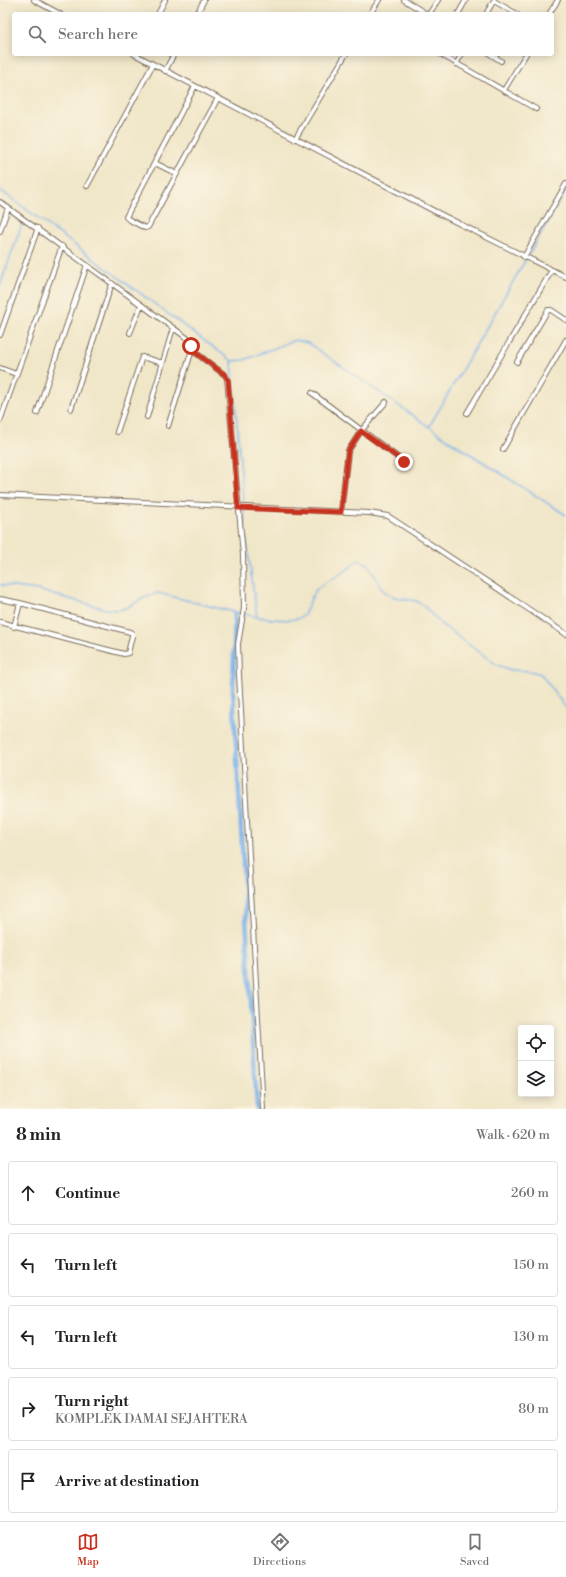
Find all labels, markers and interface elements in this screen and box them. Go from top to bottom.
search box [12,12,554,56]
icon: search [26,23,48,45]
text: Search here [58,25,138,44]
route start [182,337,200,355]
route end [395,453,413,471]
map controls [518,1025,554,1097]
button: locate [518,1025,554,1061]
button: layers [518,1061,554,1097]
text: 8 min [16,1124,61,1146]
text: Walk · 620 m [476,1127,550,1143]
icon: ahead [17,1182,39,1204]
text: Continue [55,1184,120,1203]
text: 260 m [511,1185,549,1201]
icon: left [17,1254,39,1276]
text: Turn left [55,1256,117,1275]
text: 150 m [514,1257,549,1273]
icon: left [17,1326,39,1348]
text: Turn left [55,1328,117,1347]
text: 130 m [514,1329,549,1345]
text: Turn right [55,1392,129,1411]
icon: right [17,1398,39,1420]
text: 80 m [518,1401,549,1417]
text: KOMPLEK DAMAI SEJAHTERA [55,1411,248,1427]
icon: arrive [17,1470,39,1492]
text: Arrive at destination [55,1472,199,1491]
tab: Map [77,1531,99,1569]
tab: Directions [253,1531,306,1569]
tab: Saved [460,1531,489,1569]

